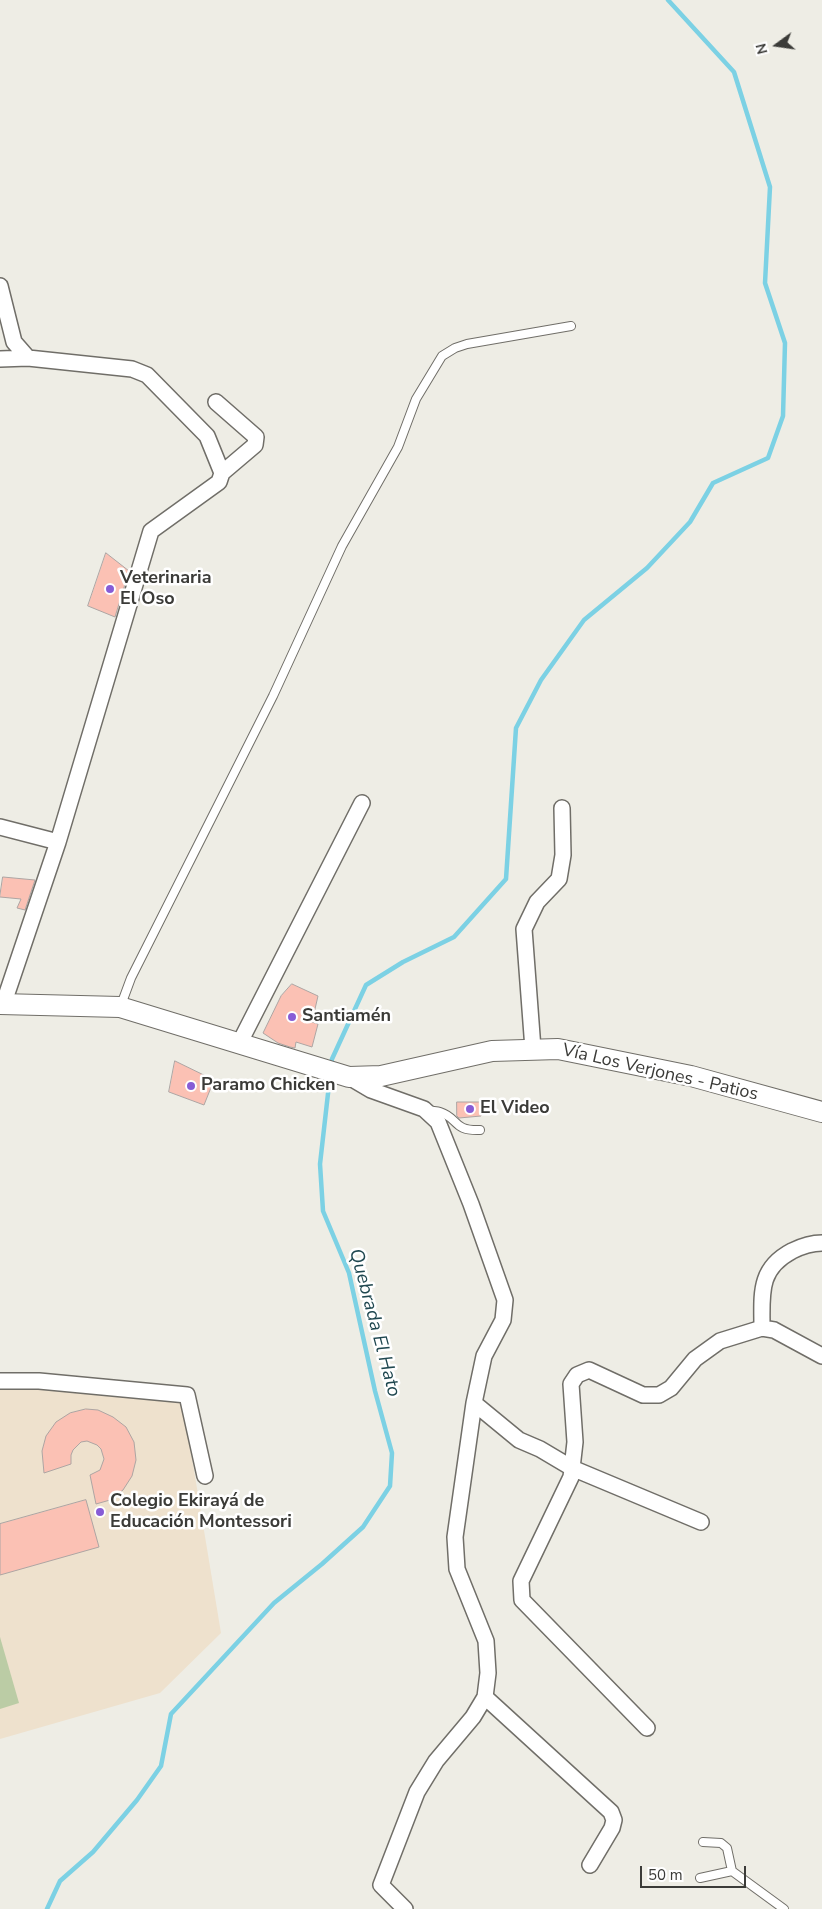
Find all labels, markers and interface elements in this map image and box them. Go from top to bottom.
north arrow [752,20,802,70]
text: N [751,41,772,56]
place label: Veterinaria El Oso [120,568,212,610]
marker: Veterinaria El Oso [104,583,116,595]
place label: Santiamén [302,1006,391,1028]
marker: Santiamén [286,1011,298,1023]
street label: Vía Los Verjones - Patios [560,1040,760,1106]
place label: Paramo Chicken [201,1075,336,1097]
marker: Paramo Chicken [185,1080,197,1092]
place label: El Video [480,1098,550,1120]
marker: El Video [464,1103,476,1115]
water label: Quebrada El Hato [343,1246,405,1400]
place label: Colegio Ekirayá de Educación Montessori [110,1491,292,1534]
marker: Colegio Ekirayá de Educación Montessori [94,1506,106,1518]
scale bar [642,1856,748,1888]
text: 50 m [648,1865,683,1885]

